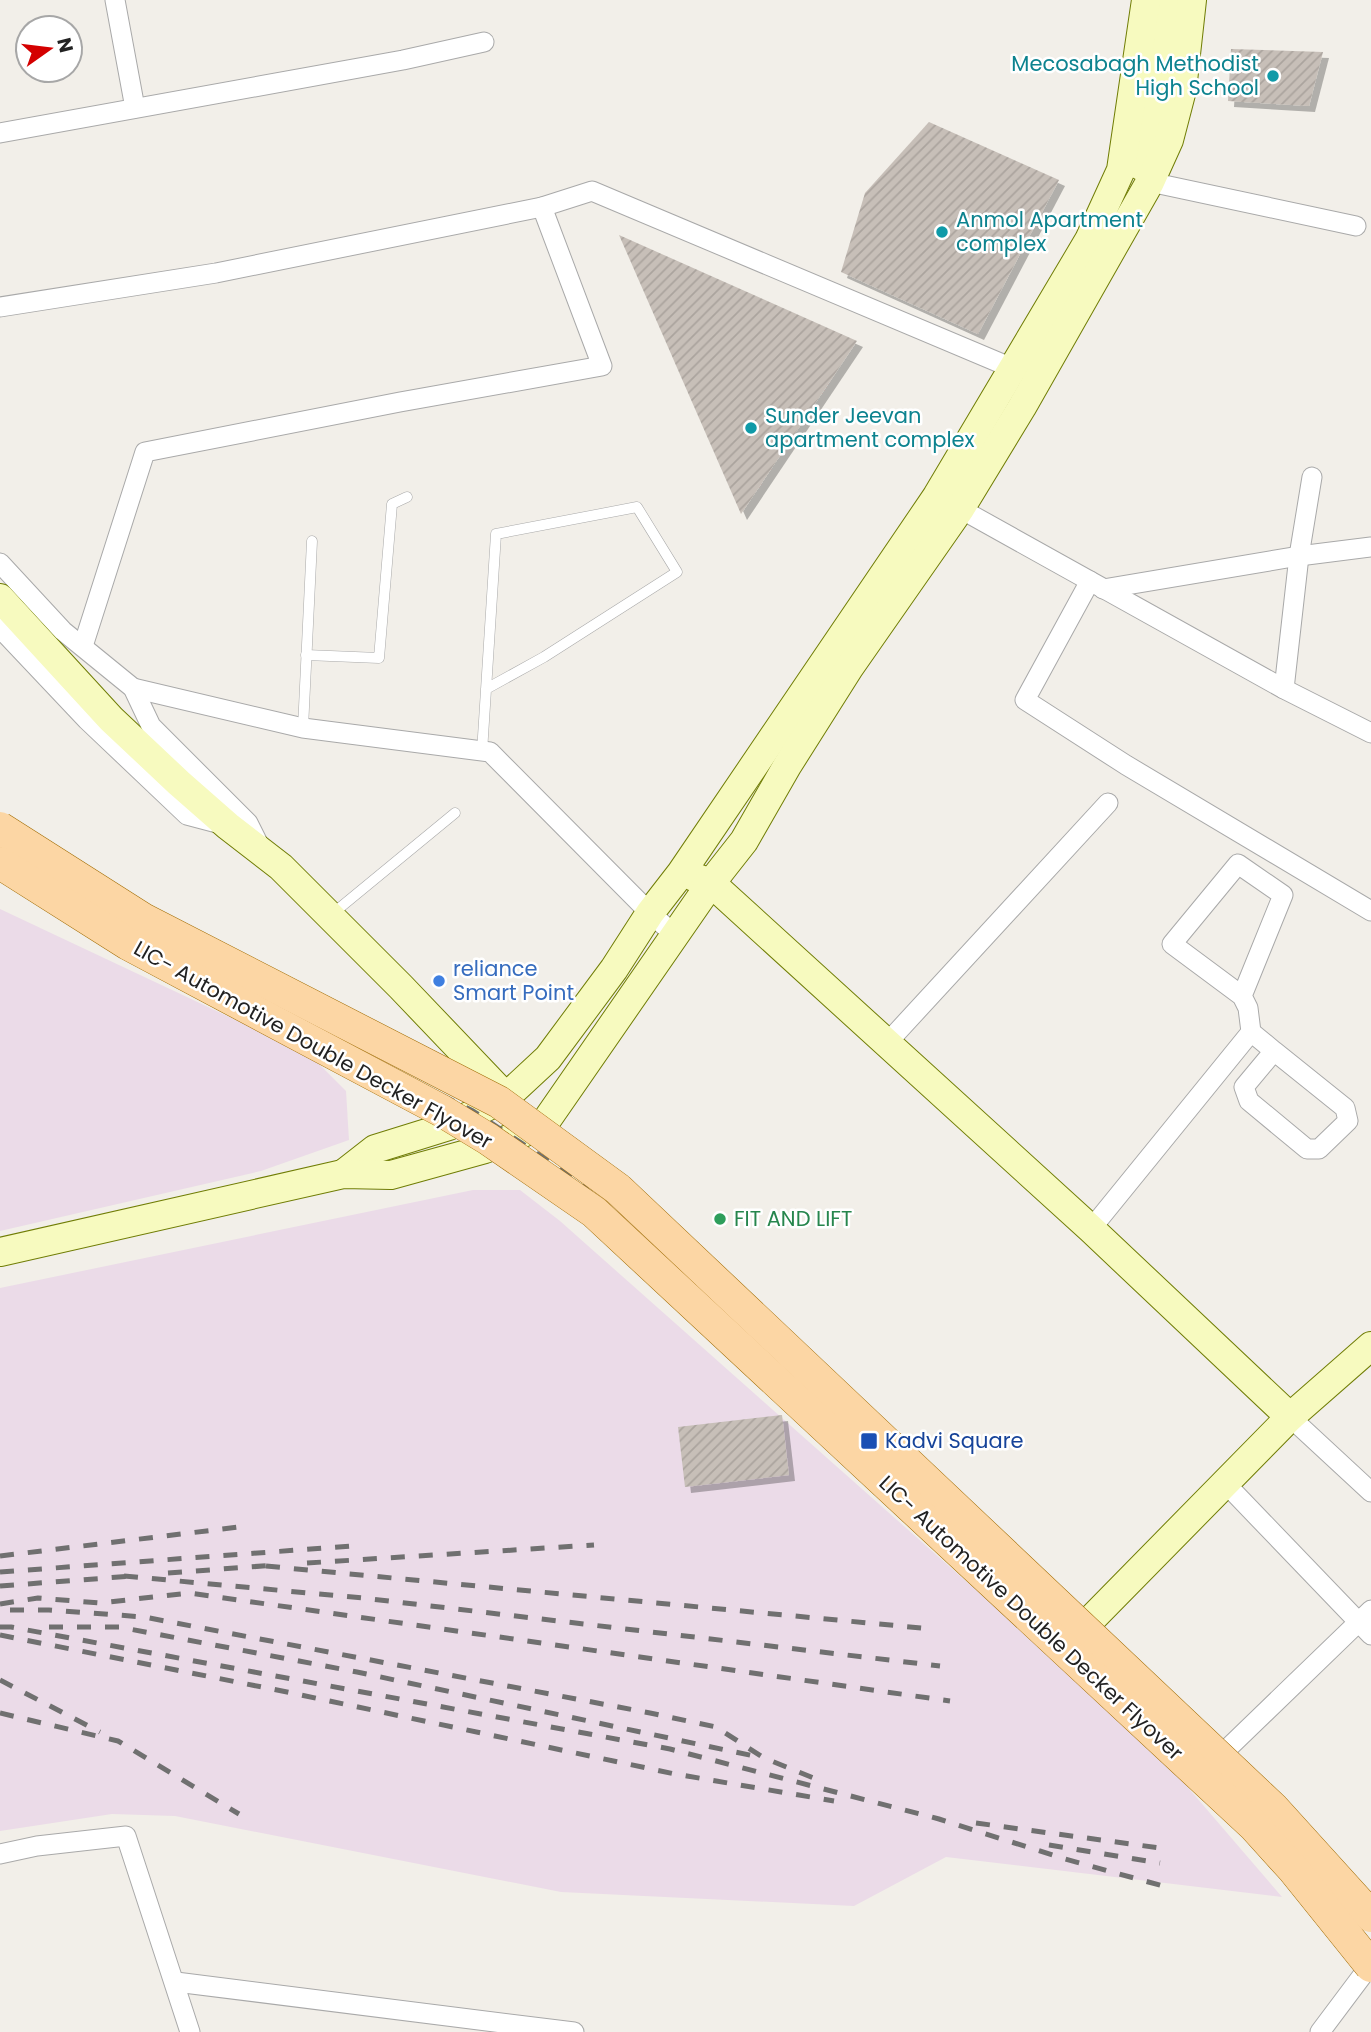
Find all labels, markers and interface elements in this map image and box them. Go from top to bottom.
north arrow [14,14,84,84]
text: N [50,35,80,55]
place label: Mecosabagh Methodist High School [1011,49,1259,102]
marker: Mecosabagh Methodist High School [1265,68,1281,84]
place label: Anmol Apartment complex [956,205,1143,258]
marker: Anmol Apartment complex [934,224,950,240]
place label: Sunder Jeevan apartment complex [765,401,975,454]
marker: Sunder Jeevan apartment complex [743,420,759,436]
street label: LIC- Automotive Double Decker Flyover [129,933,498,1156]
place label: reliance Smart Point [453,954,574,1007]
marker: reliance Smart Point [431,973,447,989]
place label: FIT AND LIFT [734,1204,852,1233]
marker: FIT AND LIFT [712,1211,728,1227]
place label: Kadvi Square [885,1426,1024,1455]
marker: Kadvi Square [859,1431,879,1451]
street label: LIC- Automotive Double Decker Flyover [873,1469,1190,1767]

